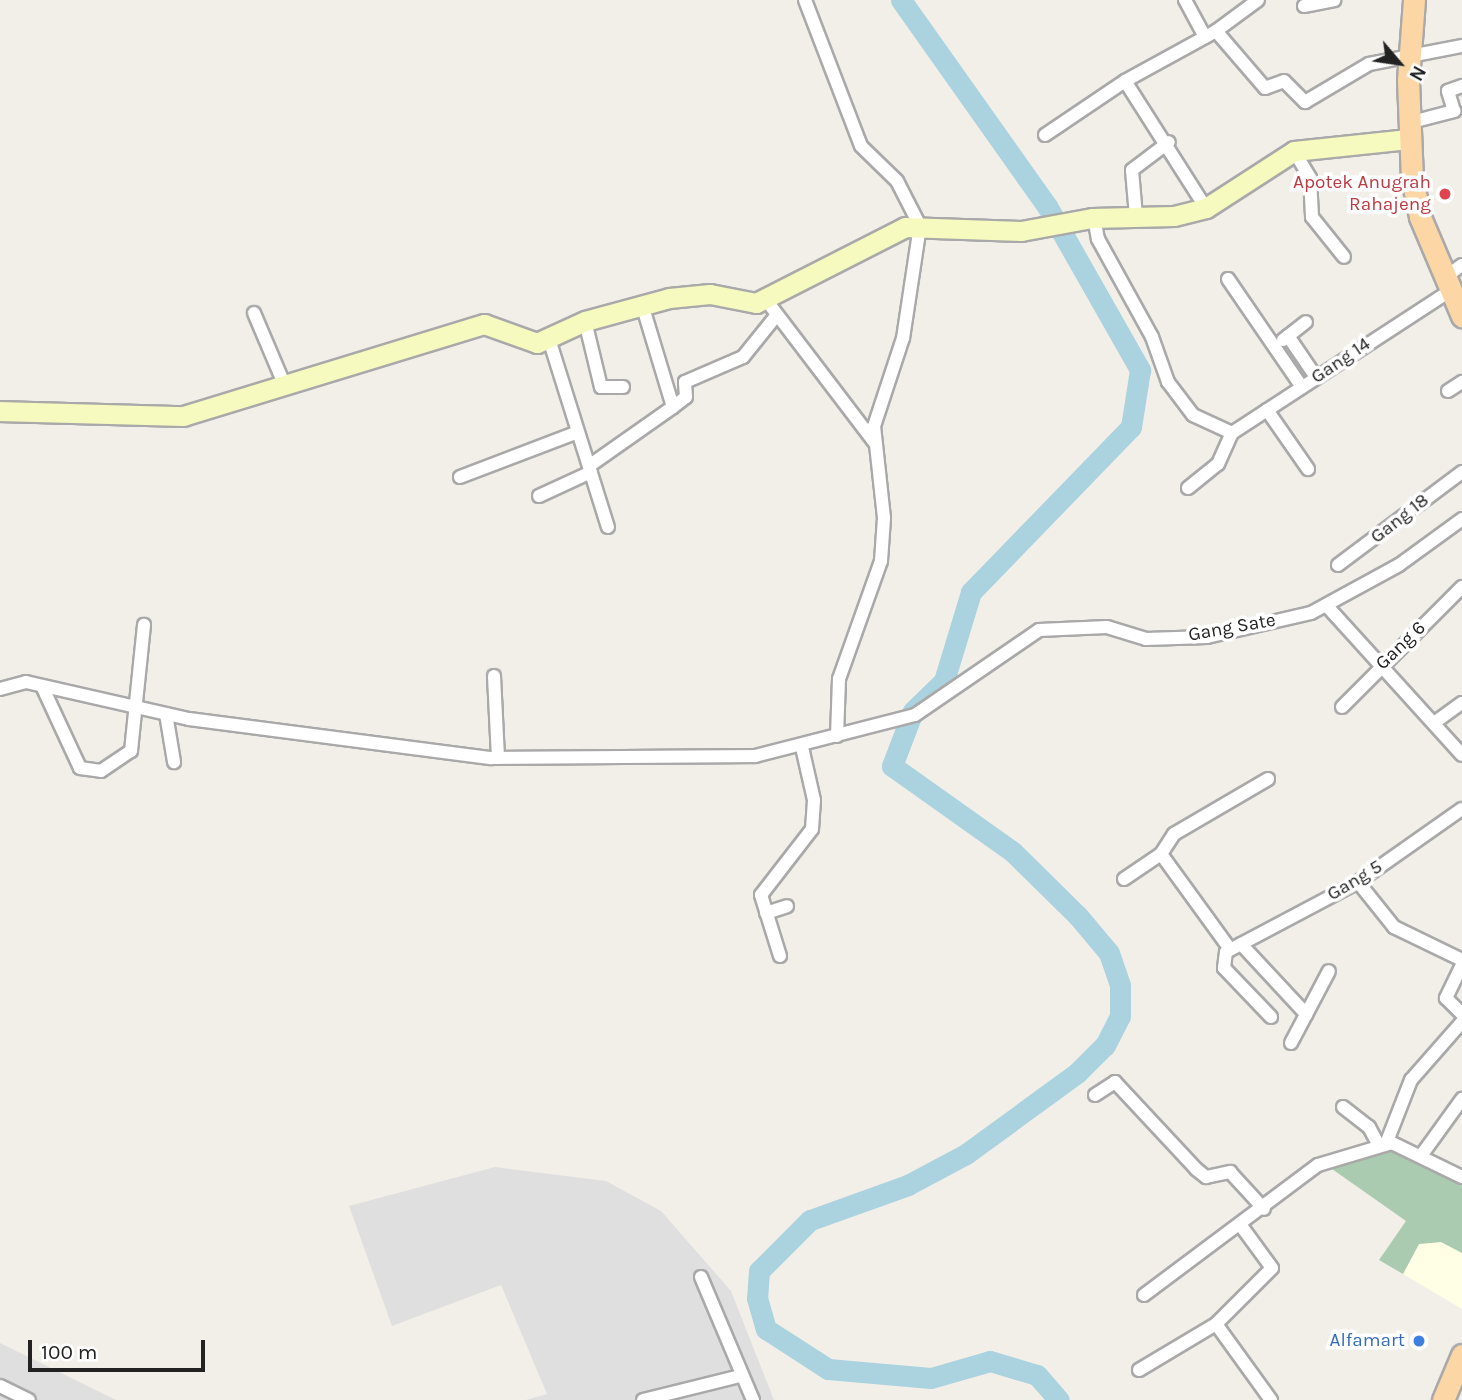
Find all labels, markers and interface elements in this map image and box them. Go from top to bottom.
north arrow [1364,28,1434,98]
text: N [1404,62,1430,84]
place label: Apotek Anugrah Rahajeng [1293,172,1431,216]
marker: Apotek Anugrah Rahajeng [1437,186,1453,202]
street label: Gang 14 [1307,333,1375,389]
street label: Gang 18 [1366,489,1434,549]
street label: Gang Sate [1187,609,1277,647]
street label: Gang 6 [1371,617,1431,675]
street label: Gang 5 [1323,856,1387,906]
scale bar [32,1326,208,1370]
place label: Alfamart [1330,1330,1405,1352]
marker: Alfamart [1411,1333,1427,1349]
text: 100 m [41,1340,98,1364]

